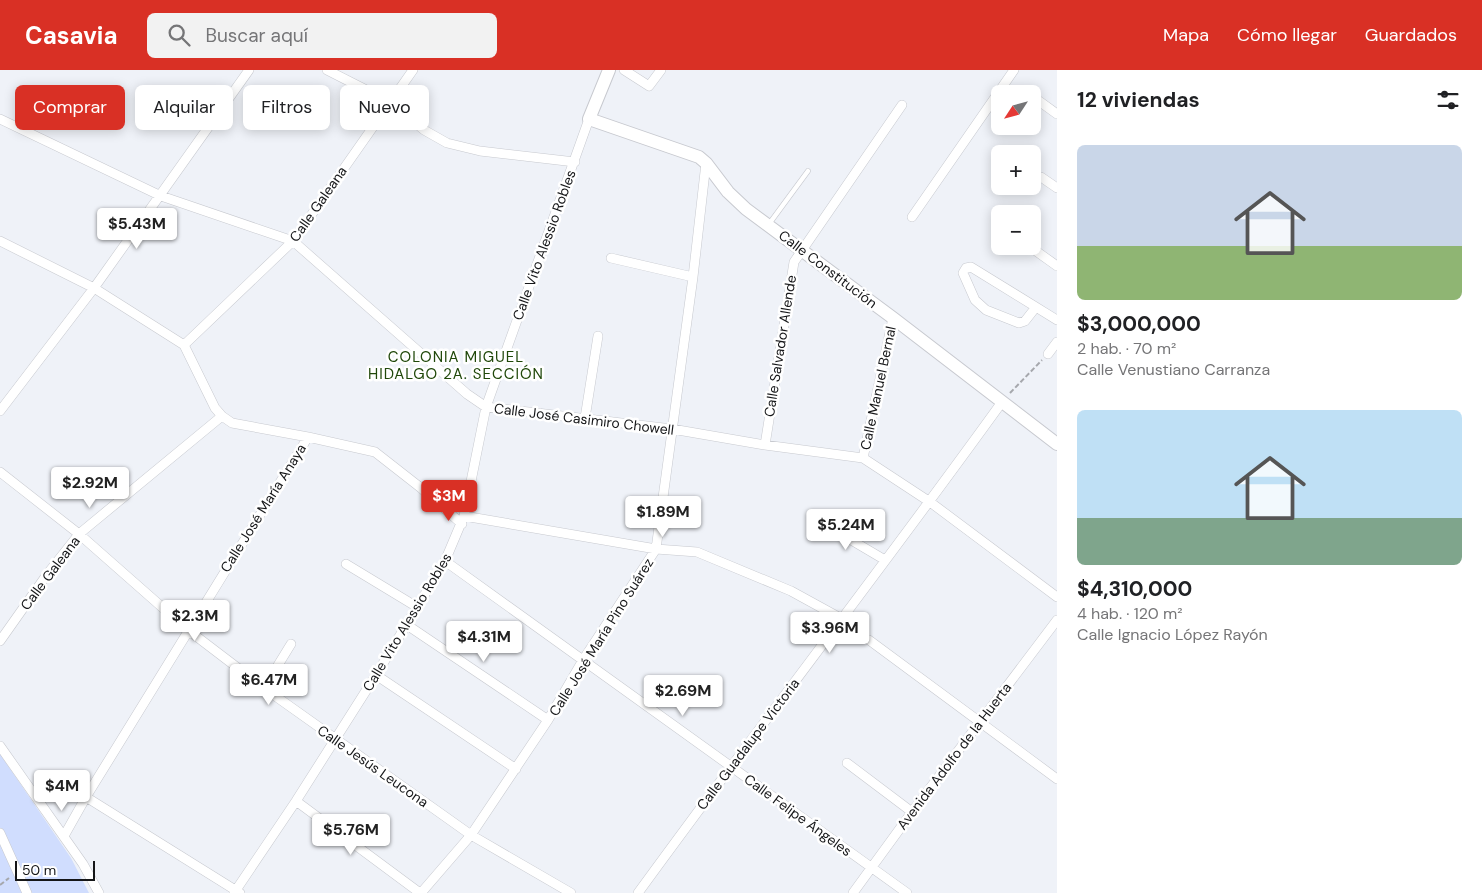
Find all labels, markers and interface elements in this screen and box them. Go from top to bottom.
search box [147,13,497,58]
text: Casavia [25,20,117,51]
icon: search [165,21,193,49]
text: Buscar aquí [205,23,308,48]
text: Mapa [1163,23,1209,47]
text: Cómo llegar [1237,23,1337,47]
text: Guardados [1365,23,1457,47]
chip: Comprar [15,85,125,130]
chip: Alquilar [135,85,233,130]
chip: Filtros [243,85,330,130]
chip: Nuevo [340,85,429,130]
north arrow [991,85,1041,135]
map controls [991,85,1041,255]
text: 12 viviendas [1077,86,1200,114]
icon: filters [1434,86,1462,114]
button: + [991,145,1041,195]
street label: Calle Galeana [285,163,351,245]
street label: Calle Vito Alessio Robles [508,167,580,323]
icon: home [1225,178,1315,268]
button: − [991,205,1041,255]
pin: $5.43M [96,208,178,250]
text: $5.43M [108,213,166,234]
street label: Calle Constitución [775,226,881,312]
street label: Calle Salvador Allende [760,274,800,418]
text: $3,000,000 [1077,310,1201,338]
street label: Calle Manuel Bernal [856,324,900,452]
text: 2 hab. · 70 m² [1077,338,1176,359]
district label: COLONIA MIGUEL HIDALGO 2A. SECCIÓN [368,347,544,384]
text: Calle Venustiano Carranza [1077,359,1270,380]
street label: Calle José Casimiro Chowell [493,399,675,439]
street label: Calle José María Anaya [216,440,310,576]
icon: home [1225,443,1315,533]
pin: $2.92M [49,466,131,509]
text: $2.92M [62,472,118,493]
pin: $3M [425,480,473,522]
text: $3M [432,485,466,506]
pin: $1.89M [622,496,704,538]
text: $1.89M [636,501,690,522]
pin: $5.24M [805,508,887,551]
text: $5.24M [817,514,875,535]
street label: Calle Galeana [16,532,84,614]
street label: Calle Vito Alessio Robles [358,549,456,695]
street label: Calle José María Pino Suárez [545,555,657,719]
text: $4,310,000 [1077,575,1192,603]
pin: $2.3M [160,600,230,642]
text: 4 hab. · 120 m² [1077,603,1183,624]
text: $2.3M [172,605,218,626]
pin: $3.96M [789,612,871,654]
text: $3.96M [801,617,859,638]
pin: $4.31M [443,620,525,663]
text: Calle Ignacio López Rayón [1077,624,1268,645]
text: $4.31M [457,626,511,647]
pin: $6.47M [228,664,310,706]
text: $6.47M [241,669,297,690]
pin: $2.69M [642,674,724,717]
street label: Calle Guadalupe Victoria [693,675,803,813]
street label: Avenida Adolfo de la Huerta [893,679,1015,833]
text: $2.69M [655,680,711,701]
street label: Calle Jesús Leucona [314,721,432,811]
pin: $4M [38,770,86,812]
street label: Calle Felipe Ángeles [741,770,855,860]
text: $4M [45,775,79,796]
pin: $5.76M [310,814,392,856]
text: $5.76M [323,819,379,840]
scale bar [15,858,95,881]
text: 50 m [22,861,56,879]

